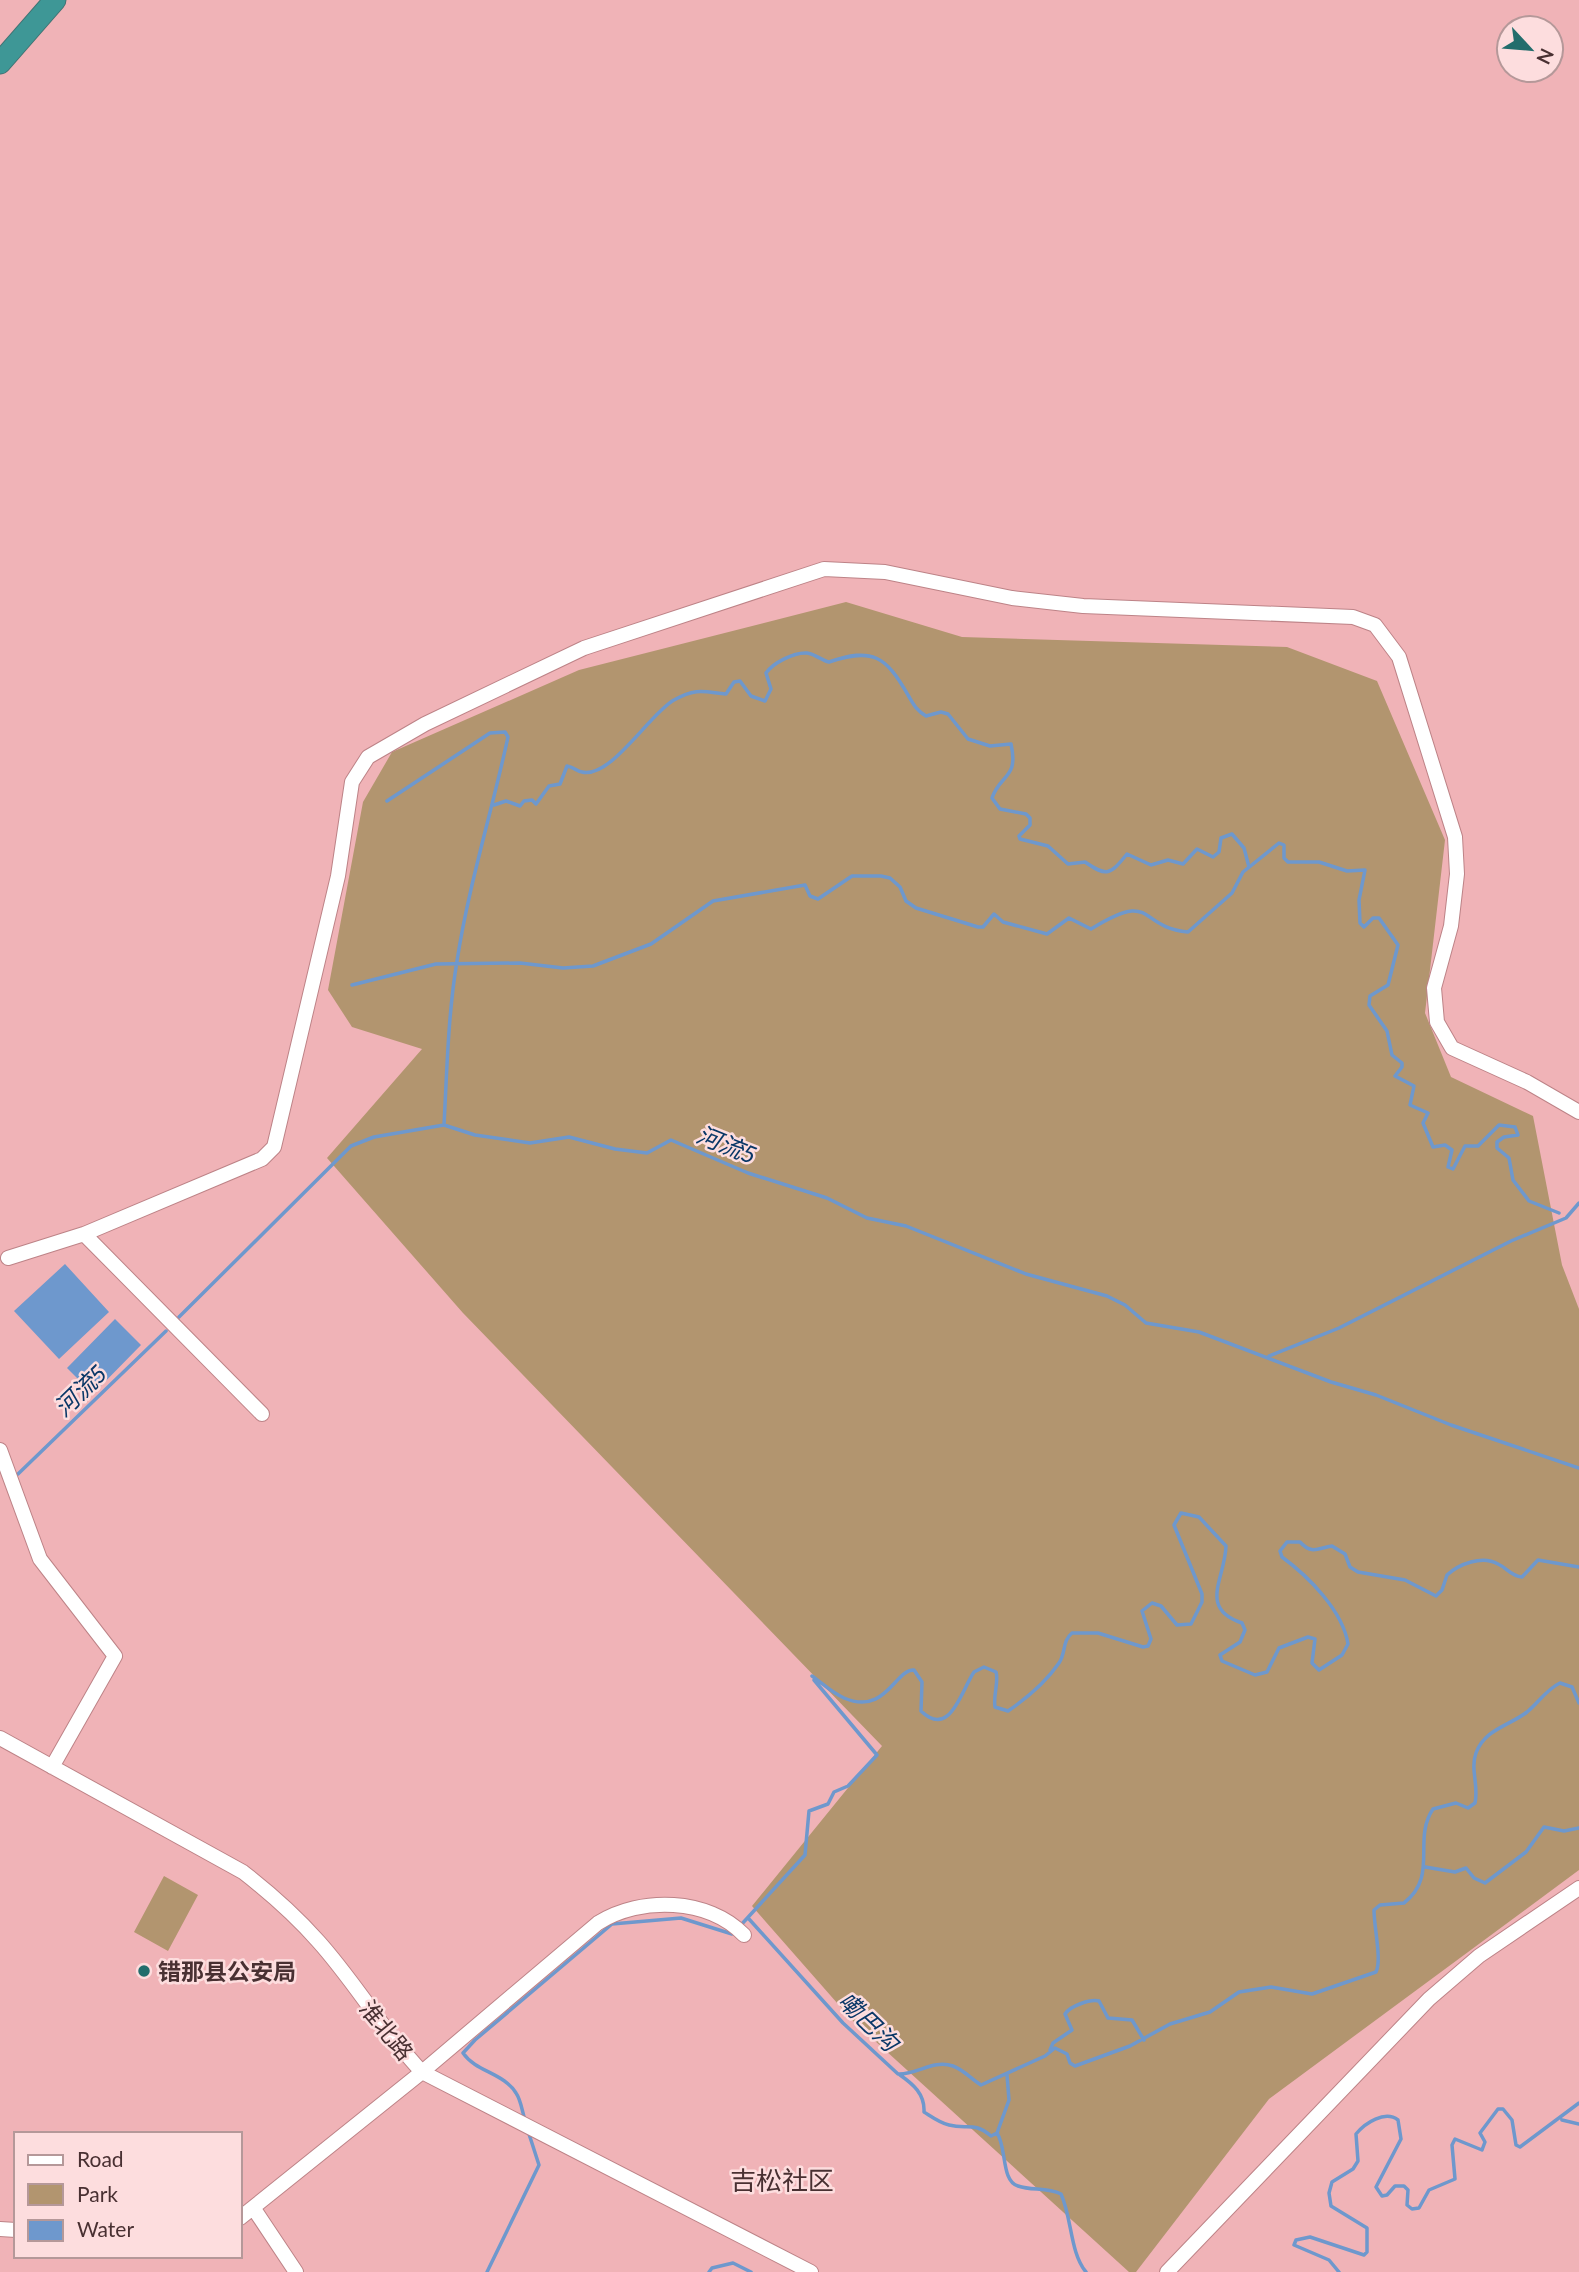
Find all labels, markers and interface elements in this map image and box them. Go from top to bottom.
north arrow [1495,14,1565,84]
text: N [1532,45,1559,68]
water label: 河流5 [693,1119,761,1169]
water label: 河流5 [48,1358,112,1422]
place label: 错那县公安局 [158,1957,296,1985]
marker: 错那县公安局 [136,1963,152,1979]
water label: 嘞巴沟 [833,1986,907,2059]
street label: 淮北路 [354,1994,420,2066]
legend [14,2132,242,2258]
text: Road [77,2146,124,2171]
district label: 吉松社区 [730,2164,834,2196]
text: Park [77,2181,118,2206]
text: Water [77,2216,134,2241]

